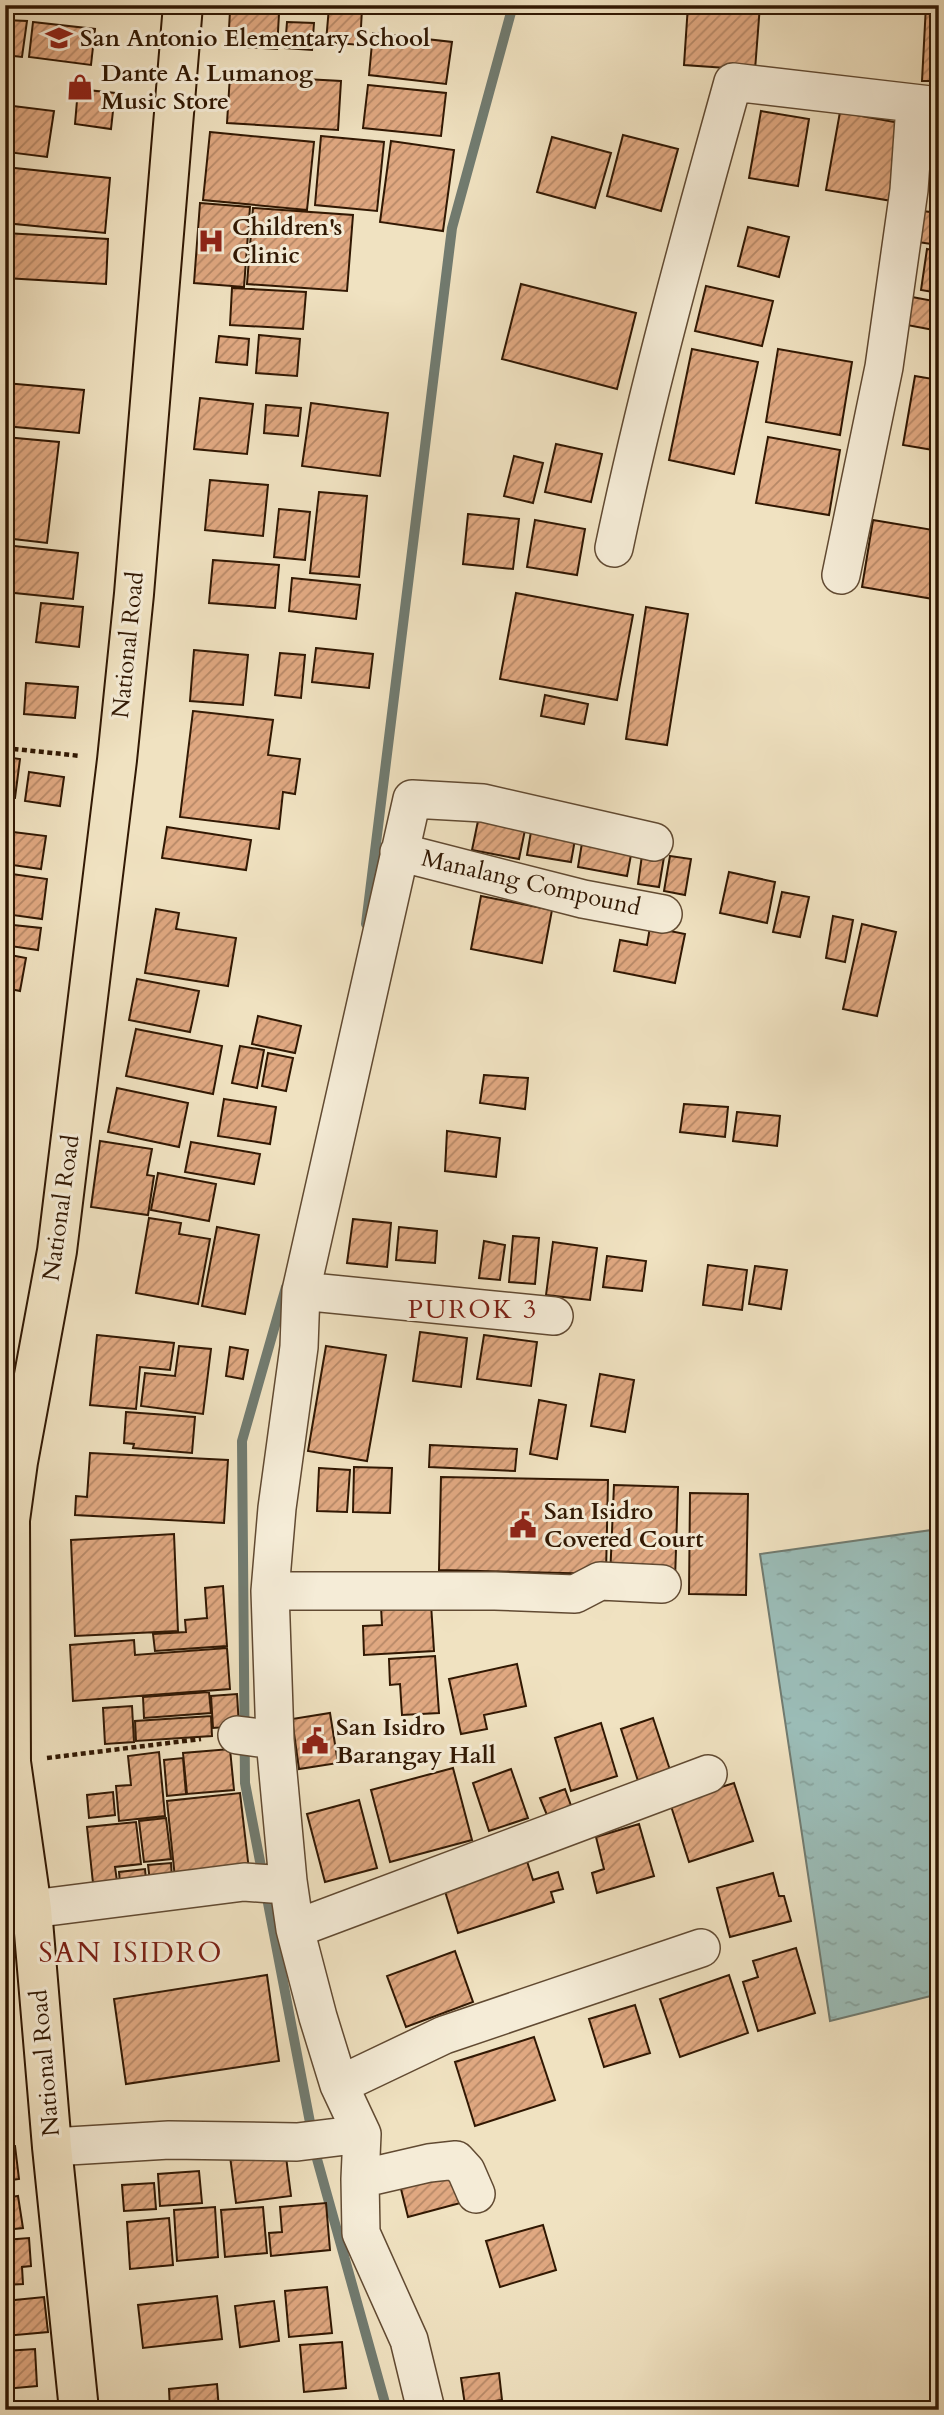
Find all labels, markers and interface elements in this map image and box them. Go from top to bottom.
place label: San Antonio Elementary School [80,22,430,55]
school or university icon: San Antonio Elementary School [44,23,74,53]
place label: Dante A. Lumanog Music Store [101,57,314,118]
shop icon: Dante A. Lumanog Music Store [65,72,95,102]
place label: Children's Clinic [232,211,342,272]
hospital icon: Children's Clinic [196,226,226,256]
street label: National Road [104,570,152,720]
street label: Manalang Compound [418,842,644,924]
street label: National Road [34,1132,88,1283]
district label: PUROK 3 [408,1292,538,1327]
place label: San Isidro Covered Court [544,1495,704,1556]
public building icon: San Isidro Covered Court [508,1510,538,1540]
place label: San Isidro Barangay Hall [336,1711,496,1772]
public building icon: San Isidro Barangay Hall [300,1726,330,1756]
district label: SAN ISIDRO [39,1934,223,1972]
street label: National Road [22,1988,68,2138]

